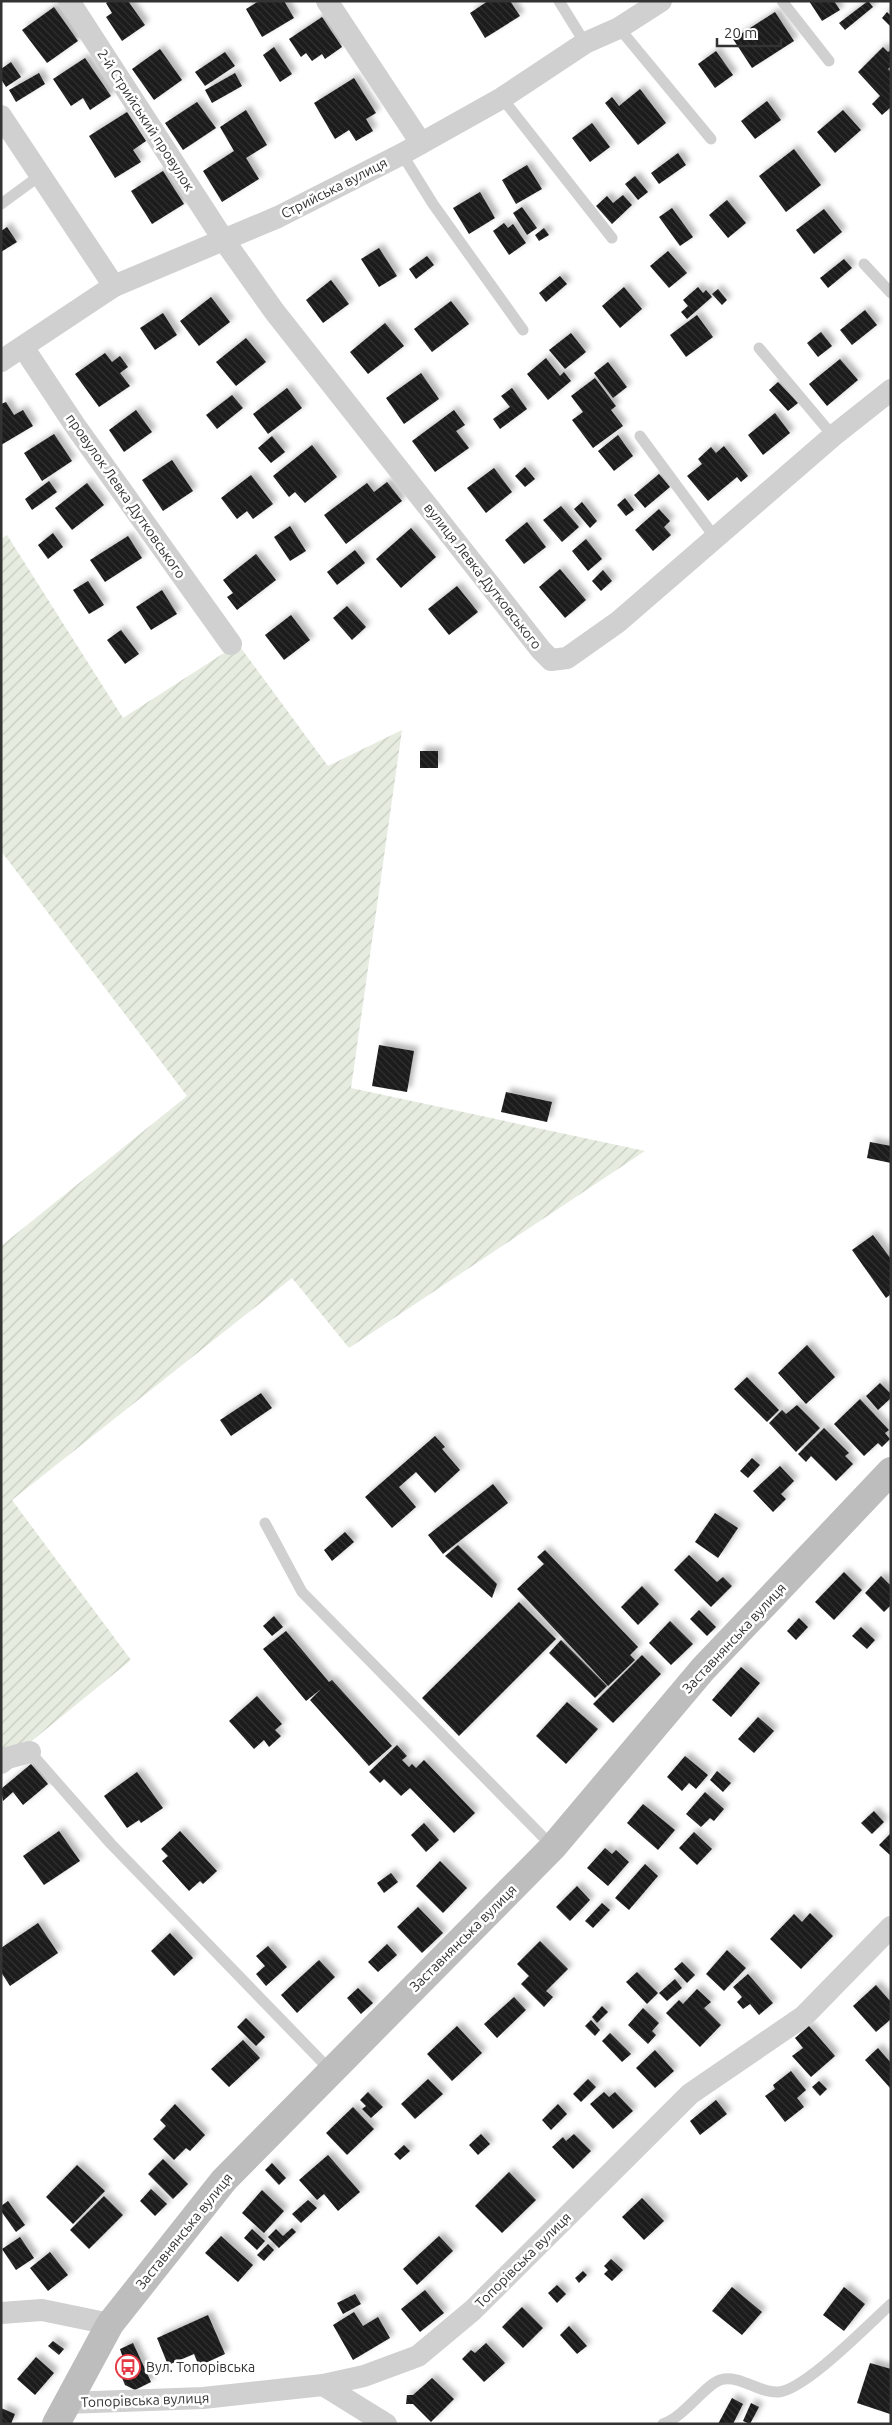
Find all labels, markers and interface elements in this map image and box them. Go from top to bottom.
scale bar [717,15,781,47]
text: 20 m [724,24,757,41]
street label: 2-й Стрийський провулок [94,46,198,194]
street label: Стрийська вулиця [278,154,390,222]
street label: провулок Левка Дутковського [63,411,189,581]
street label: вулиця Левка Дутковського [421,500,545,652]
street label: Заставнянська вулиця [679,1580,789,1696]
street label: Заставнянська вулиця [406,1881,520,1995]
street label: Заставнянська вулиця [132,2170,236,2292]
street label: Топорівська вулиця [472,2209,574,2311]
bus stop icon: Вул. Топорівська [115,2354,141,2380]
place label: Вул. Топорівська [146,2359,255,2375]
street label: Топорівська вулиця [80,2390,210,2410]

